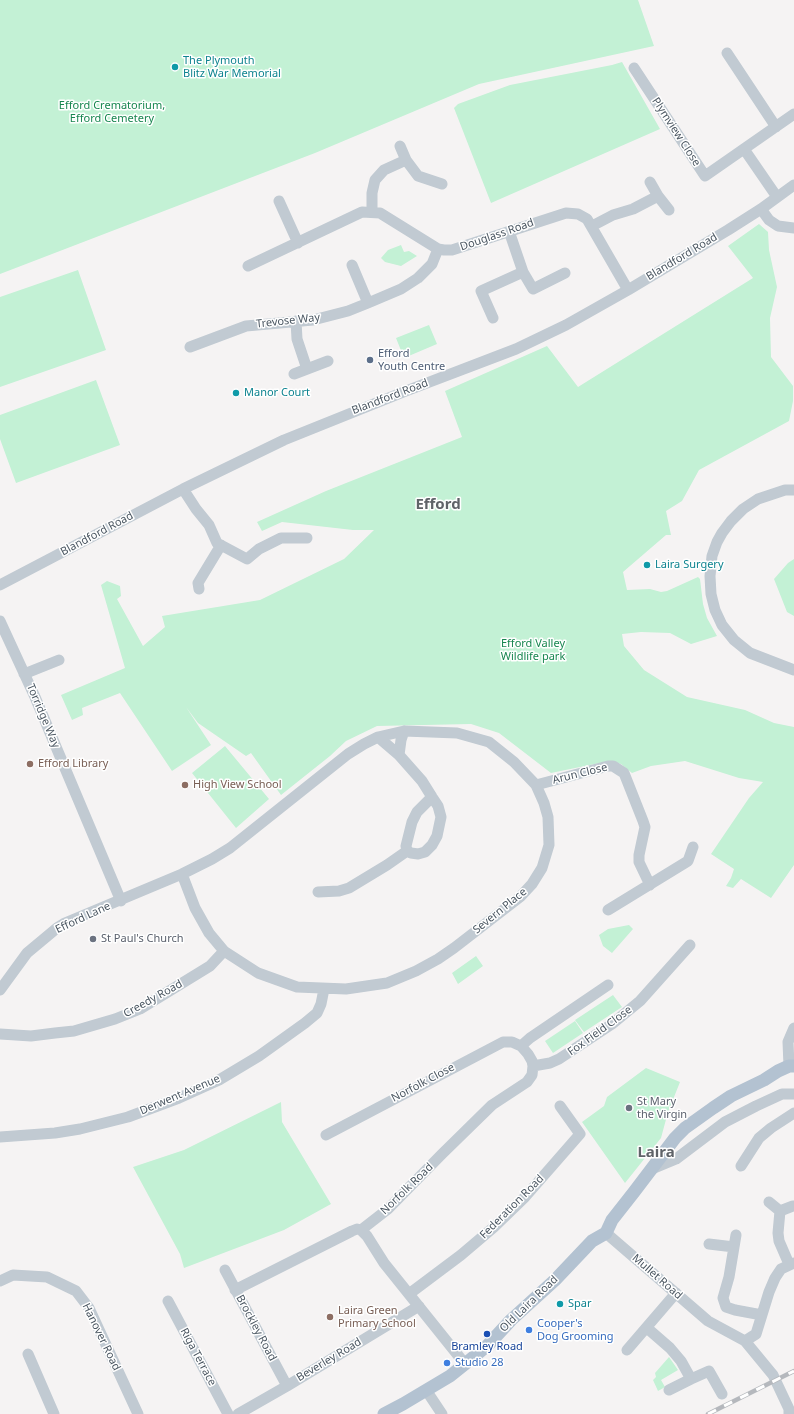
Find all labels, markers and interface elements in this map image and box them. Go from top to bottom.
place label: The Plymouth Blitz War Memorial [183,54,281,80]
marker: The Plymouth Blitz War Memorial [170,62,180,72]
street label: Plymview Close [649,95,703,169]
park label: Efford Crematorium, Efford Cemetery [59,99,165,125]
street label: Douglass Road [458,216,536,254]
street label: Blandford Road [644,231,720,283]
street label: Trevose Way [255,311,321,331]
place label: Efford Youth Centre [378,347,445,373]
marker: Efford Youth Centre [365,355,375,365]
street label: Blandford Road [350,376,430,418]
place label: Manor Court [244,386,310,400]
marker: Manor Court [231,388,241,398]
district label: Efford [415,496,461,514]
street label: Blandford Road [58,509,136,559]
place label: Laira Surgery [655,558,724,572]
marker: Laira Surgery [642,560,652,570]
park label: Efford Valley Wildlife park [501,637,565,663]
street label: Torridge Way [24,682,62,750]
place label: Efford Library [38,757,108,771]
marker: Efford Library [25,759,35,769]
street label: Arun Close [551,761,609,787]
place label: High View School [193,778,282,792]
marker: High View School [180,780,190,790]
street label: Severn Place [471,885,529,937]
street label: Efford Lane [53,900,113,936]
place label: St Paul's Church [101,932,184,946]
marker: St Paul's Church [88,934,98,944]
street label: Creedy Road [121,977,185,1021]
street label: Fox Field Close [565,1003,635,1059]
street label: Norfolk Close [389,1061,457,1105]
street label: Derwent Avenue [138,1072,222,1118]
place label: St Mary the Virgin [637,1095,687,1121]
marker: St Mary the Virgin [624,1103,634,1113]
district label: Laira [637,1144,675,1162]
street label: Norfolk Road [378,1161,436,1217]
street label: Federation Road [477,1172,547,1242]
street label: Mullet Road [629,1252,685,1302]
street label: Old Laira Road [497,1273,561,1335]
street label: Brockley Road [233,1293,279,1363]
place label: Spar [568,1297,592,1311]
marker: Spar [555,1299,565,1309]
street label: Hanover Road [79,1301,123,1373]
place label: Laira Green Primary School [338,1304,416,1330]
marker: Laira Green Primary School [325,1312,335,1322]
place label: Cooper's Dog Grooming [537,1317,614,1343]
marker: Cooper's Dog Grooming [524,1325,534,1335]
street label: Riga Terrace [177,1326,219,1388]
marker: Bramley Road [482,1329,492,1339]
street label: Beverley Road [294,1335,364,1385]
place label: Bramley Road [451,1340,523,1354]
place label: Studio 28 [455,1356,504,1370]
marker: Studio 28 [442,1358,452,1368]

